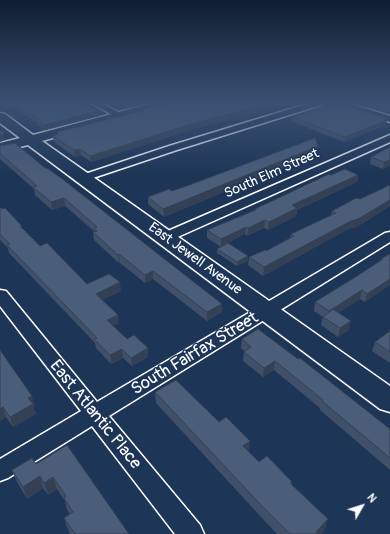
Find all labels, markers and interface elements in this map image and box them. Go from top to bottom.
street label: South Elm Street [222,146,322,202]
street label: East Jewell Avenue [145,219,245,299]
street label: South Fairfax Street [128,308,262,400]
street label: East Atlantic Place [45,356,145,474]
north arrow [342,486,382,526]
text: N [364,491,379,505]

